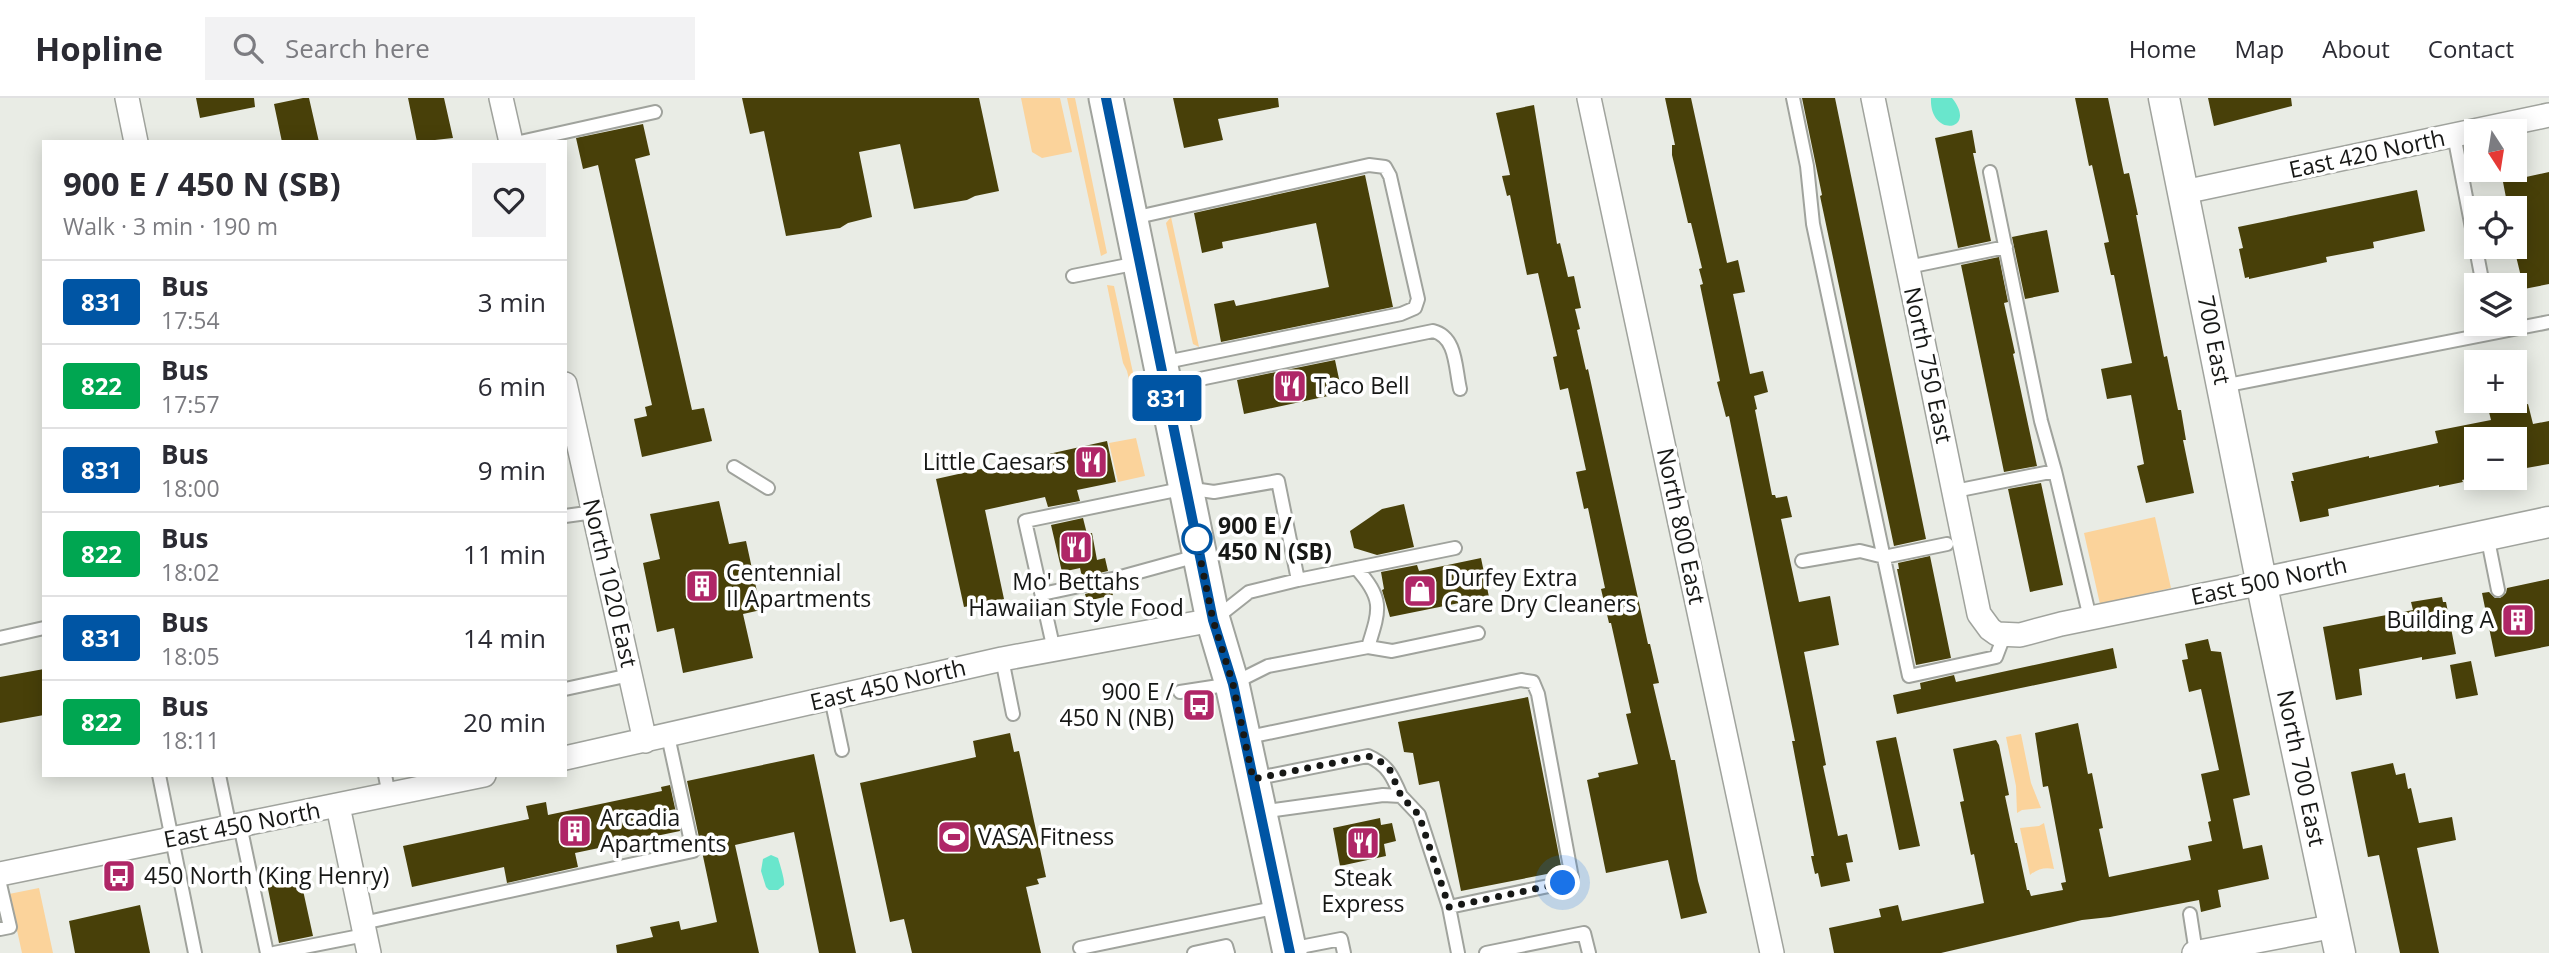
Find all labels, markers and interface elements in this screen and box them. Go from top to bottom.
search box [205,17,695,80]
text: Hopline [35,26,163,71]
icon: search [229,29,267,67]
text: Search here [285,30,430,66]
text: Home [2129,32,2197,65]
text: Map [2235,32,2284,65]
text: About [2322,32,2390,65]
text: Contact [2428,32,2514,65]
north arrow [2464,119,2527,182]
map controls [2464,119,2527,490]
street label: East 420 North [2286,121,2448,185]
text: 900 E / 450 N (SB) [63,161,341,206]
button: heart [472,163,546,237]
button: locate [2464,196,2527,259]
text: Walk · 3 min · 190 m [63,210,278,242]
text: Bus [161,268,208,304]
button: layers [2464,273,2527,336]
text: 3 min [478,284,546,320]
street label: North 750 East [1897,284,1961,446]
text: 831 [81,285,122,318]
street label: 700 East [2191,293,2239,387]
text: 17:54 [161,304,220,336]
button: + [2464,350,2527,413]
text: Bus [161,352,208,388]
restaurant icon: Taco Bell [1271,367,1309,405]
text: 6 min [478,368,546,404]
text: 822 [81,369,122,402]
place label: Taco Bell [1314,369,1410,401]
line badge: 831 [1127,375,1207,421]
text: 831 [1146,381,1188,414]
text: 17:57 [161,388,220,420]
button: − [2464,427,2527,490]
text: Bus [161,436,208,472]
restaurant icon: Little Caesars [1072,443,1110,481]
place label: Little Caesars [923,445,1066,477]
street label: North 800 East [1650,445,1714,607]
text: 9 min [478,452,546,488]
text: 831 [81,453,122,486]
text: 18:00 [161,472,220,504]
street label: North 1020 East [576,495,646,670]
place label: 900 E / 450 N (SB) [1218,509,1332,567]
text: Bus [161,520,208,556]
marker: 900 E / 450 N (SB) [1182,524,1212,554]
restaurant icon: Mo' Bettahs Hawaiian Style Food [1057,528,1095,566]
text: 11 min [463,536,546,572]
text: 822 [81,537,122,570]
street label: East 500 North [2188,548,2350,612]
text: 18:02 [161,556,220,588]
place label: Centennial II Apartments [726,556,871,614]
place label: Durfey Extra Care Dry Cleaners [1444,561,1637,619]
place label: Mo' Bettahs Hawaiian Style Food [968,565,1184,623]
building icon: Centennial II Apartments [683,567,721,605]
shop icon: Durfey Extra Care Dry Cleaners [1401,572,1439,610]
building icon: Building A [2499,601,2537,639]
place label: Building A [2386,603,2494,635]
text: Bus [161,604,208,640]
text: 14 min [463,620,546,656]
text: 831 [81,621,122,654]
text: 18:05 [161,640,220,672]
street label: East 450 North [807,651,969,717]
place label: 900 E / 450 N (NB) [1060,675,1175,733]
bus stop icon: 900 E / 450 N (NB) [1180,686,1218,724]
street label: North 700 East [2270,687,2334,849]
text: Bus [161,688,208,724]
text: 20 min [463,704,546,740]
text: 822 [81,705,122,738]
text: 18:11 [161,724,220,756]
street label: East 450 North [161,793,323,855]
place label: Arcadia Apartments [600,801,726,859]
building icon: Arcadia Apartments [556,812,594,850]
sports icon: VASA Fitness [935,818,973,856]
place label: VASA Fitness [978,820,1114,852]
restaurant icon: Steak Express [1344,824,1382,862]
bus stop icon: 450 North (King Henry) [100,857,138,895]
place label: 450 North (King Henry) [144,859,389,891]
place label: Steak Express [1321,861,1405,919]
your location [1545,865,1580,900]

